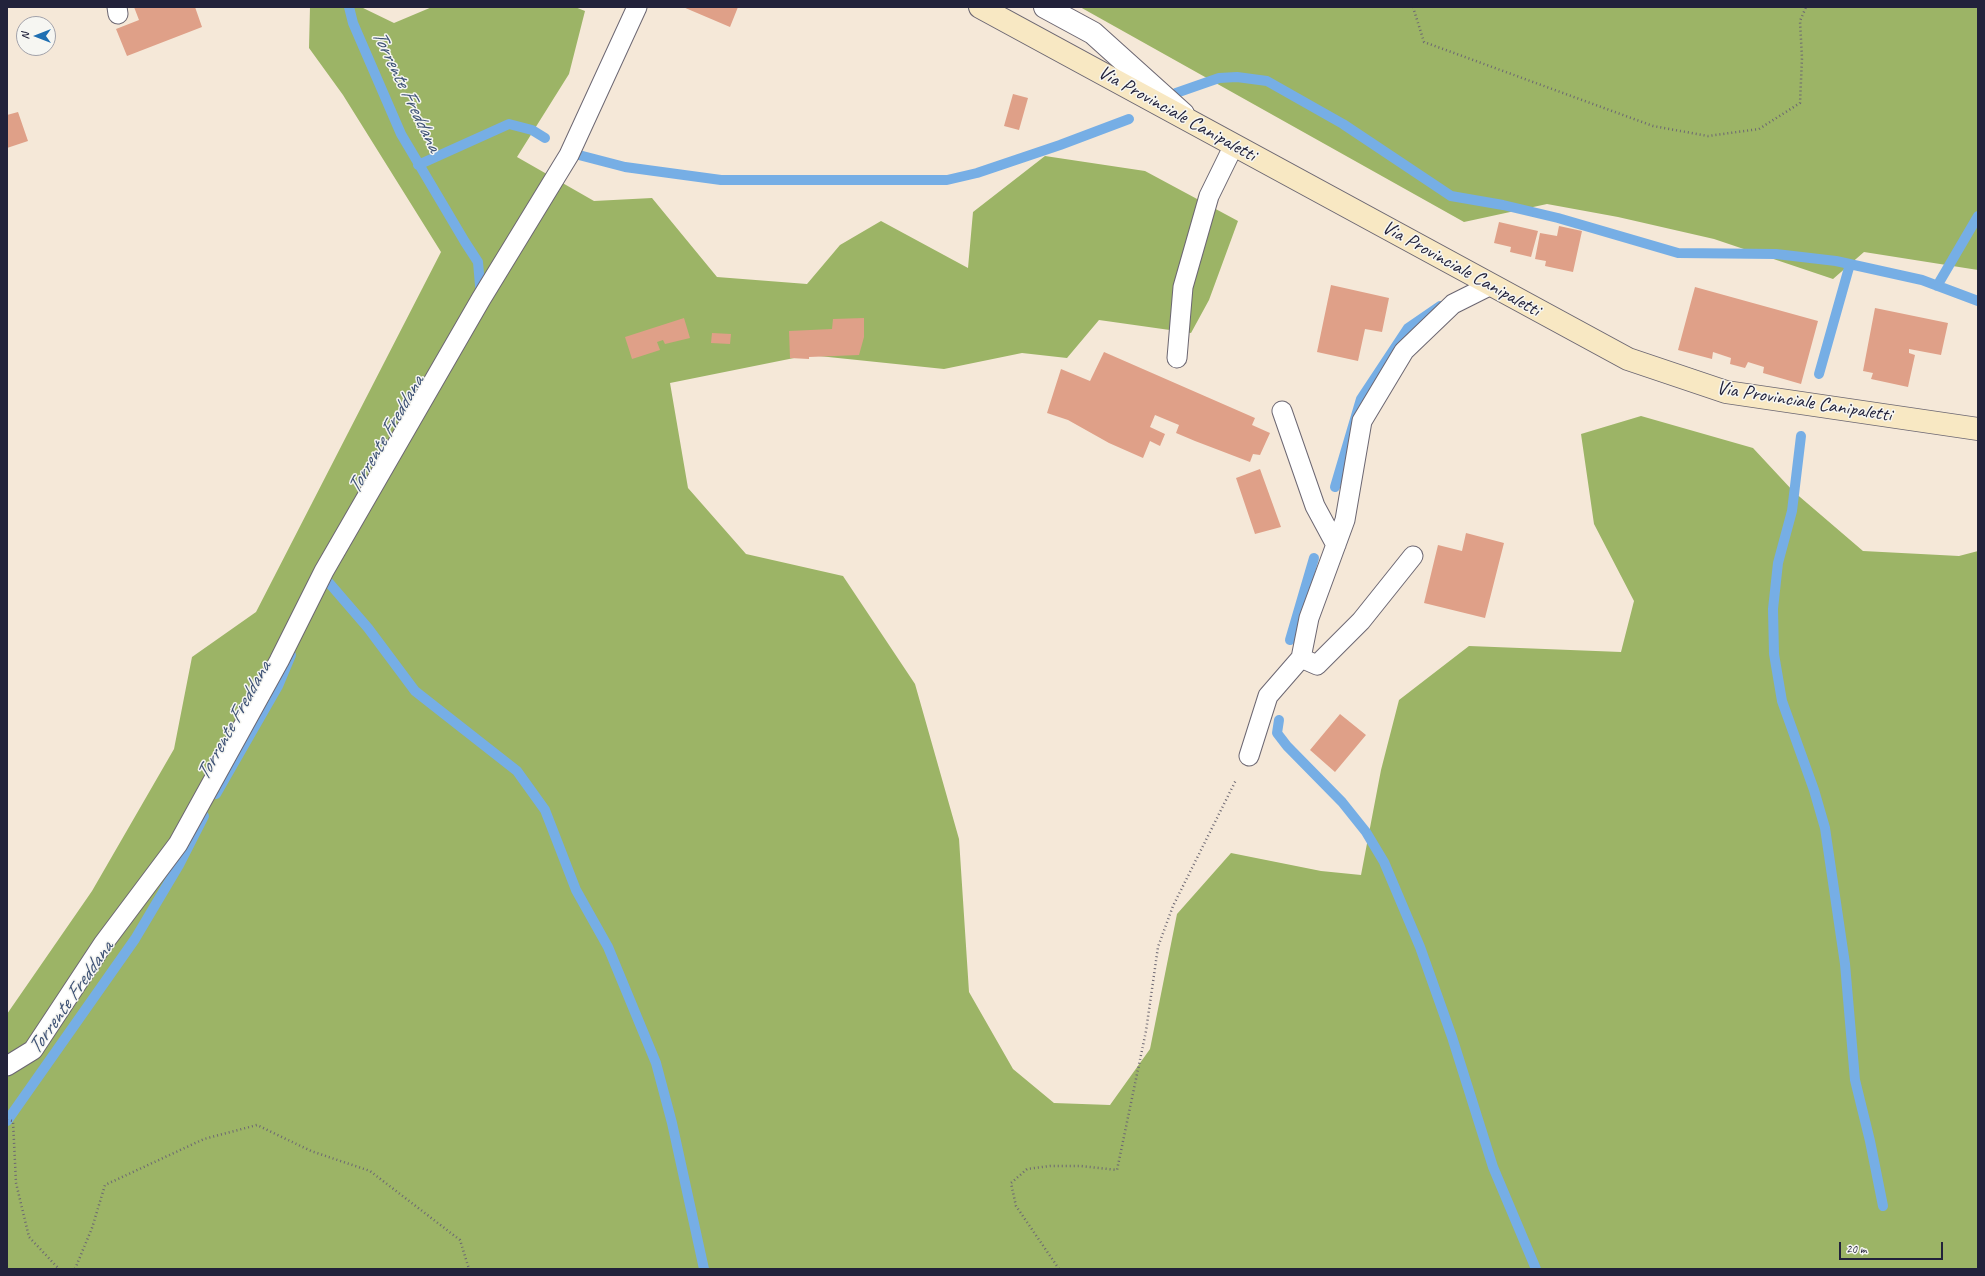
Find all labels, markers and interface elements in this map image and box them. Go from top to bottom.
north arrow [16,16,56,56]
water label: Torrente Freddana [366,26,446,156]
text: N [18,33,32,39]
street label: Via Provinciale Canipaletti [1094,61,1260,167]
street label: Via Provinciale Canipaletti [1378,216,1544,322]
water label: Torrente Freddana [342,372,430,498]
street label: Via Provinciale Canipaletti [1715,376,1893,428]
water label: Torrente Freddana [191,657,277,785]
water label: Torrente Freddana [23,937,119,1059]
scale bar [1841,1234,1945,1260]
text: 20 m [1846,1241,1866,1257]

